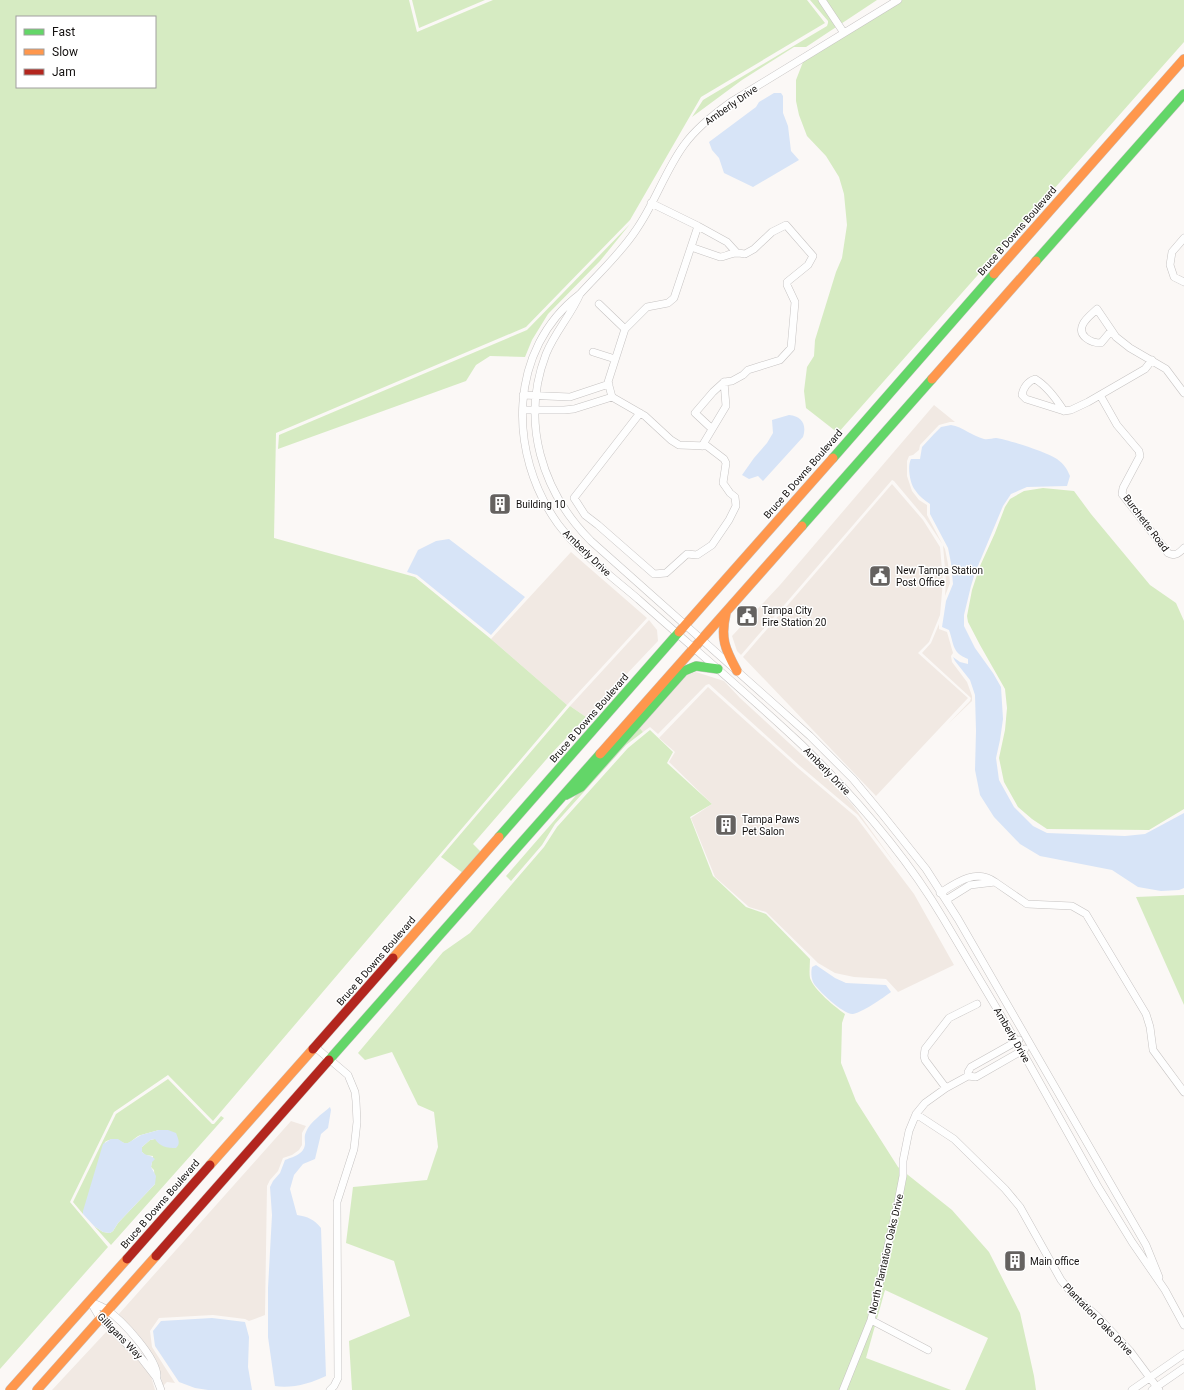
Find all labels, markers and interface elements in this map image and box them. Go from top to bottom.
legend [16,16,156,88]
text: Fast [52,25,75,39]
text: Slow [52,45,78,59]
text: Jam [52,65,76,79]
street label: Amberly Drive [703,83,759,127]
street label: Bruce B Downs Boulevard [975,184,1059,278]
street label: Bruce B Downs Boulevard [761,427,845,521]
building icon: Building 10 [487,491,513,517]
street label: Burchette Road [1121,492,1171,554]
place label: Building 10 [516,499,566,510]
street label: Amberly Drive [561,528,613,578]
public building icon: New Tampa Station Post Office [867,563,893,589]
place label: New Tampa Station Post Office [896,565,983,588]
public building icon: Tampa City Fire Station 20 [734,603,760,629]
place label: Tampa City Fire Station 20 [762,605,827,628]
street label: Bruce B Downs Boulevard [547,671,631,765]
street label: Amberly Drive [802,745,852,797]
building icon: Tampa Paws Pet Salon [713,812,739,838]
place label: Tampa Paws Pet Salon [742,814,800,837]
street label: Bruce B Downs Boulevard [334,914,418,1008]
street label: Amberly Drive [992,1006,1032,1064]
street label: Bruce B Downs Boulevard [118,1157,202,1251]
street label: North Plantation Oaks Drive [867,1193,905,1315]
building icon: Main office [1002,1248,1028,1274]
place label: Main office [1030,1256,1079,1267]
street label: Plantation Oaks Drive [1061,1281,1135,1357]
street label: Gilligans Way [95,1311,145,1361]

